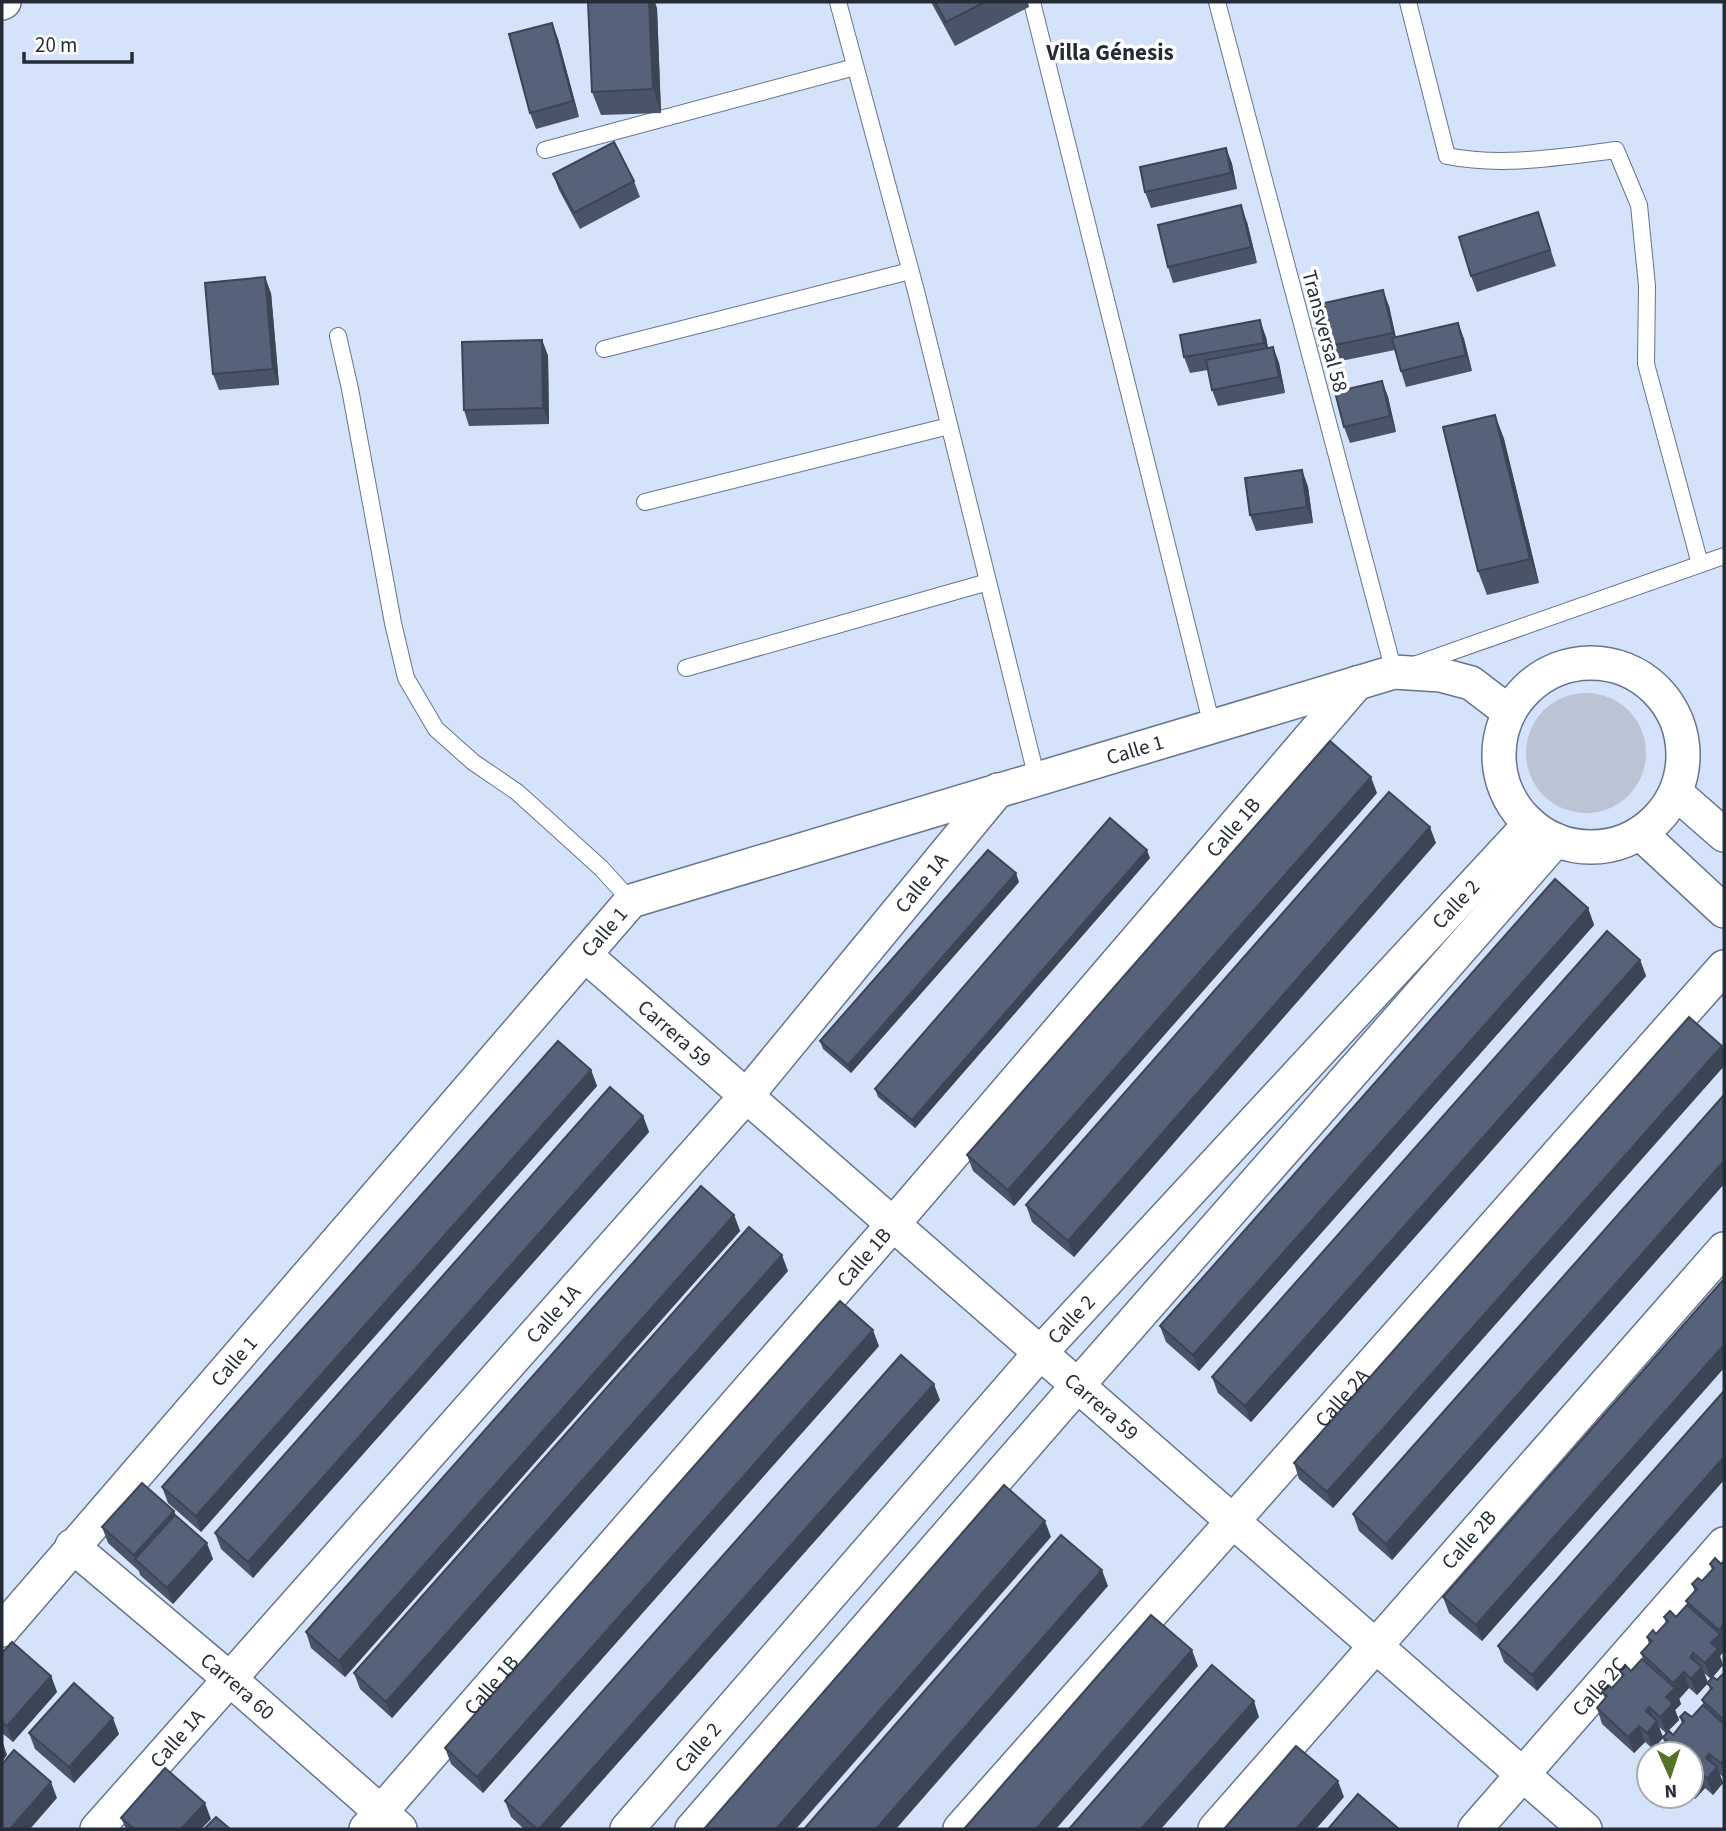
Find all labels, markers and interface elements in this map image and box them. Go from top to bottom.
scale bar [24,21,133,65]
text: 20 m [35,30,77,60]
district label: Villa Génesis [1045,36,1174,69]
street label: Transversal 58 [1294,267,1356,395]
street label: Calle 1 [1103,727,1167,773]
street label: Calle 1B [1199,791,1268,864]
street label: Calle 1A [888,846,956,919]
street label: Calle 2 [1425,873,1487,936]
street label: Calle 1 [574,900,635,964]
street label: Carrera 59 [631,992,718,1074]
street label: Calle 1B [829,1221,898,1294]
street label: Calle 1A [519,1277,588,1350]
street label: Calle 2 [1040,1288,1102,1351]
street label: Calle 1 [203,1329,264,1393]
street label: Calle 2A [1308,1361,1377,1434]
street label: Carrera 59 [1058,1366,1145,1447]
street label: Calle 2B [1434,1503,1504,1576]
street label: Carrera 60 [194,1645,281,1727]
street label: Calle 1B [457,1648,526,1722]
street label: Calle 2C [1565,1650,1634,1723]
street label: Calle 1A [143,1702,212,1774]
street label: Calle 2 [667,1716,728,1779]
north arrow [1635,1740,1705,1810]
text: N [1664,1777,1678,1804]

